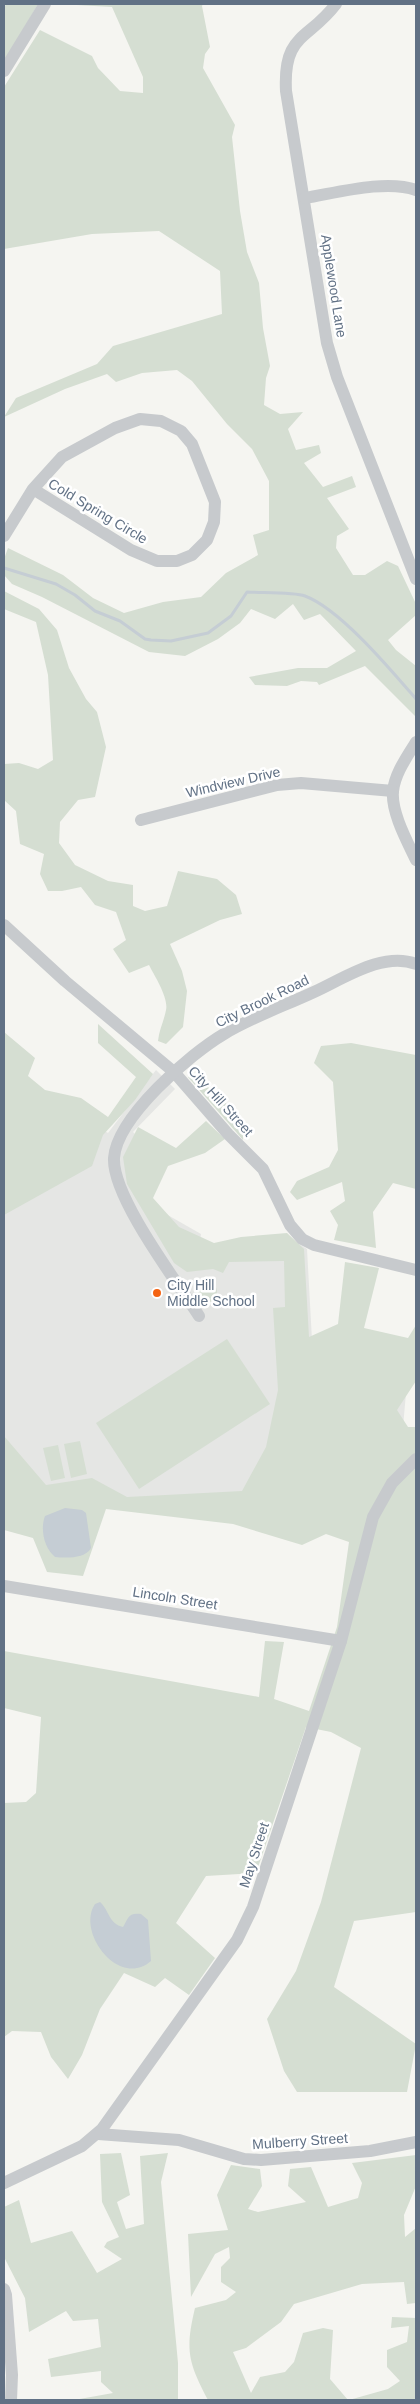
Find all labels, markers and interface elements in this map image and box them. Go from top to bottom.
street label: Applewood Lane [318,233,350,339]
street label: Cold Spring Circle [46,475,151,547]
street label: Windview Drive [184,763,282,801]
street label: City Brook Road [213,971,311,1031]
street label: City Hill Street [185,1063,257,1139]
place label: City Hill Middle School [167,1277,255,1309]
marker: City Hill Middle School [151,1287,163,1299]
street label: Lincoln Street [131,1583,219,1613]
street label: May Street [236,1820,272,1890]
street label: Mulberry Street [252,2130,348,2152]

